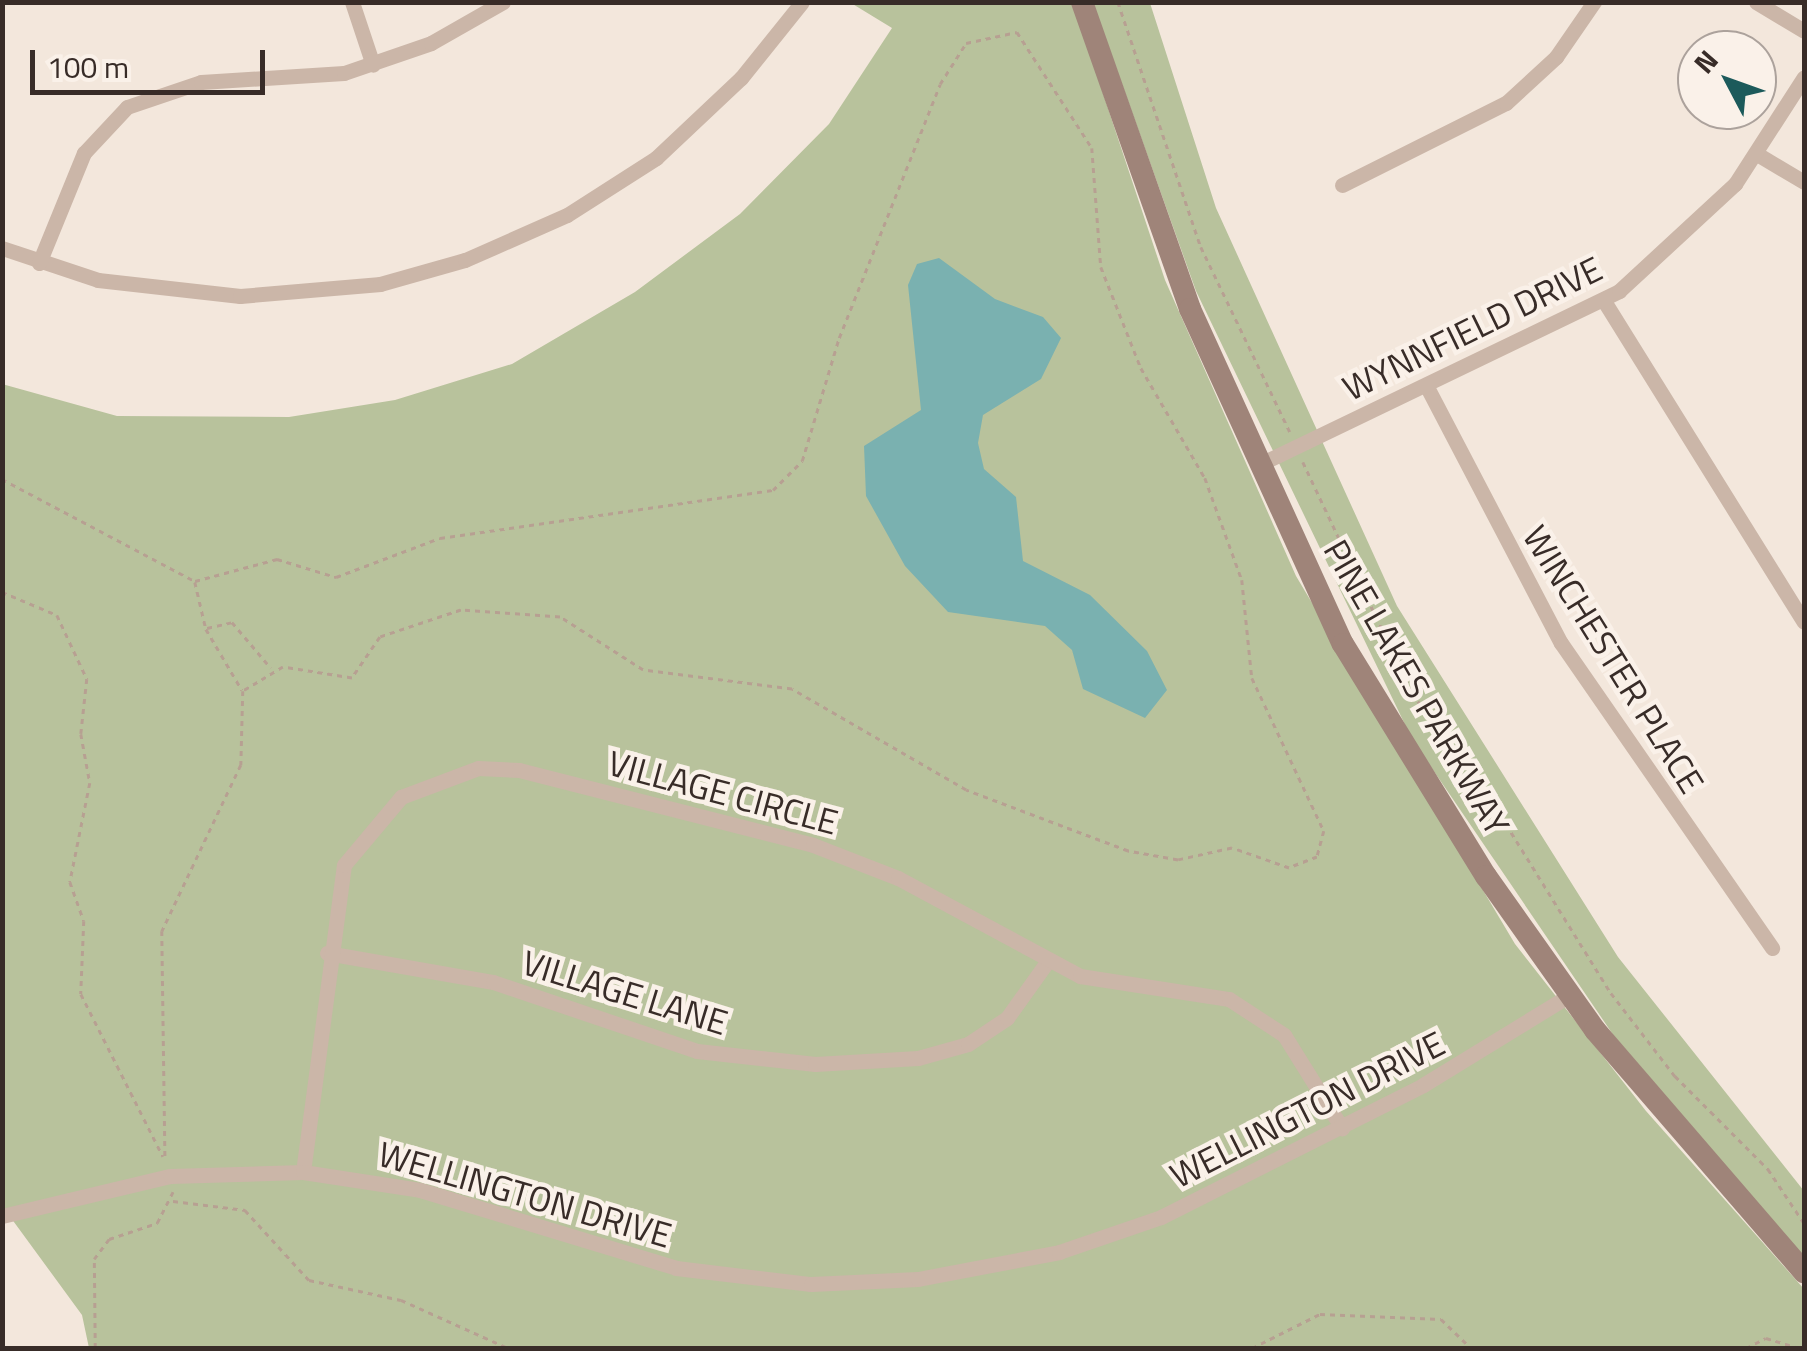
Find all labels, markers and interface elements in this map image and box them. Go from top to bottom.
scale bar [35,30,270,92]
north arrow [1677,30,1777,130]
text: N [1683,40,1728,83]
text: 100 m [47,44,129,90]
street label: WYNNFIELD DRIVE [1336,247,1608,409]
street label: WINCHESTER PLACE [1515,517,1713,801]
street label: PINE LAKES PARKWAY [1315,532,1519,842]
street label: VILLAGE CIRCLE [604,741,842,843]
street label: VILLAGE LANE [517,941,733,1043]
street label: WELLINGTON DRIVE [1163,1022,1451,1196]
street label: WELLINGTON DRIVE [374,1132,676,1256]

